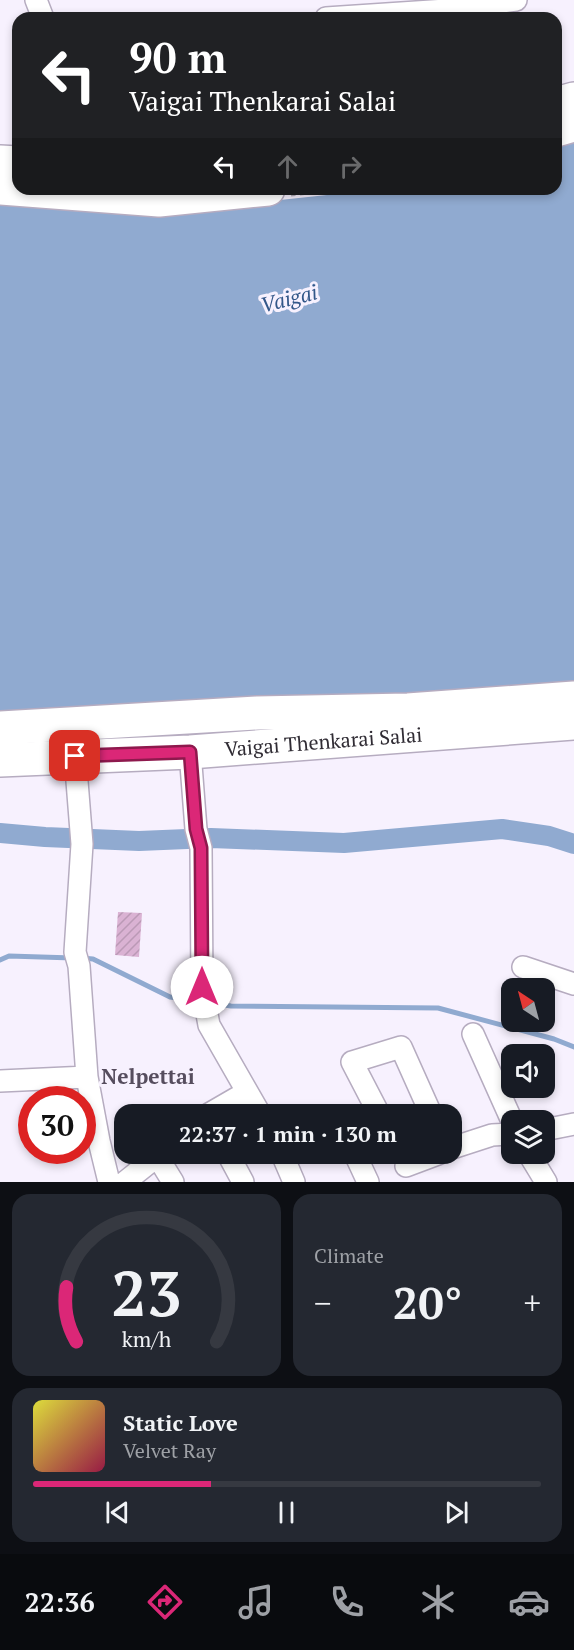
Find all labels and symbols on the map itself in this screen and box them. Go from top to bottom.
water label: Vaigai [257,277,320,319]
street label: Vaigai Thenkarai Salai [224,721,423,762]
pin [49,730,100,781]
position arrow [170,955,234,1019]
north arrow [501,978,555,1032]
district label: Nelpettai [101,1062,195,1090]
speed limit sign: 30 [18,1086,96,1164]

